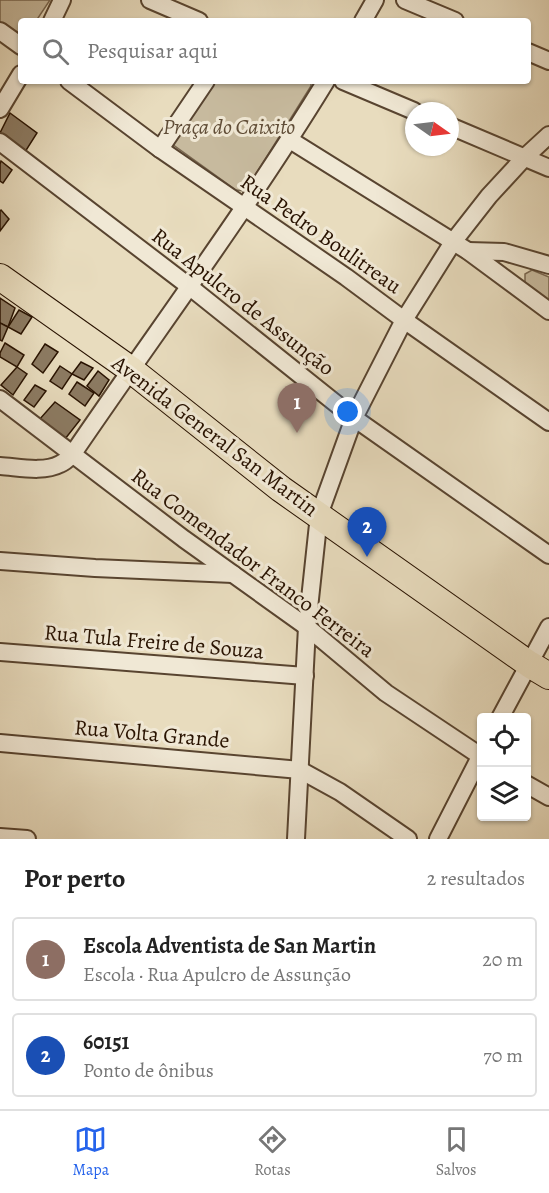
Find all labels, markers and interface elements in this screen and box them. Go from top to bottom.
search box [18,18,531,84]
icon: search [39,35,72,68]
text: Pesquisar aqui [87,36,218,66]
north arrow [405,102,459,156]
park label: Praça do Caixito [163,112,295,142]
street label: Rua Pedro Boulitreau [234,167,408,301]
street label: Rua Apulcro de Assunção [145,221,341,383]
street label: Avenida General San Martin [105,348,324,524]
pin: 1 [278,384,316,433]
your location [333,397,362,426]
street label: Rua Comendador Franco Ferreira [125,461,382,665]
pin: 2 [348,508,386,557]
street label: Rua Tula Freire de Souza [43,617,266,667]
street label: Rua Volta Grande [73,712,231,756]
map controls [477,713,531,821]
button: locate [477,713,531,767]
button: layers [477,767,531,821]
text: Por perto [24,861,125,896]
text: 2 resultados [427,865,525,892]
text: Escola Adventista de San Martin [83,931,376,961]
text: 1 [42,946,49,973]
text: 20 m [482,946,523,973]
text: Escola · Rua Apulcro de Assunção [83,961,351,988]
text: 60151 [83,1027,130,1057]
text: 2 [41,1042,50,1069]
text: 70 m [483,1042,523,1069]
text: Ponto de ônibus [83,1057,214,1084]
tab: Mapa [73,1123,109,1181]
tab: Rotas [254,1123,291,1181]
tab: Salvos [436,1123,477,1181]

